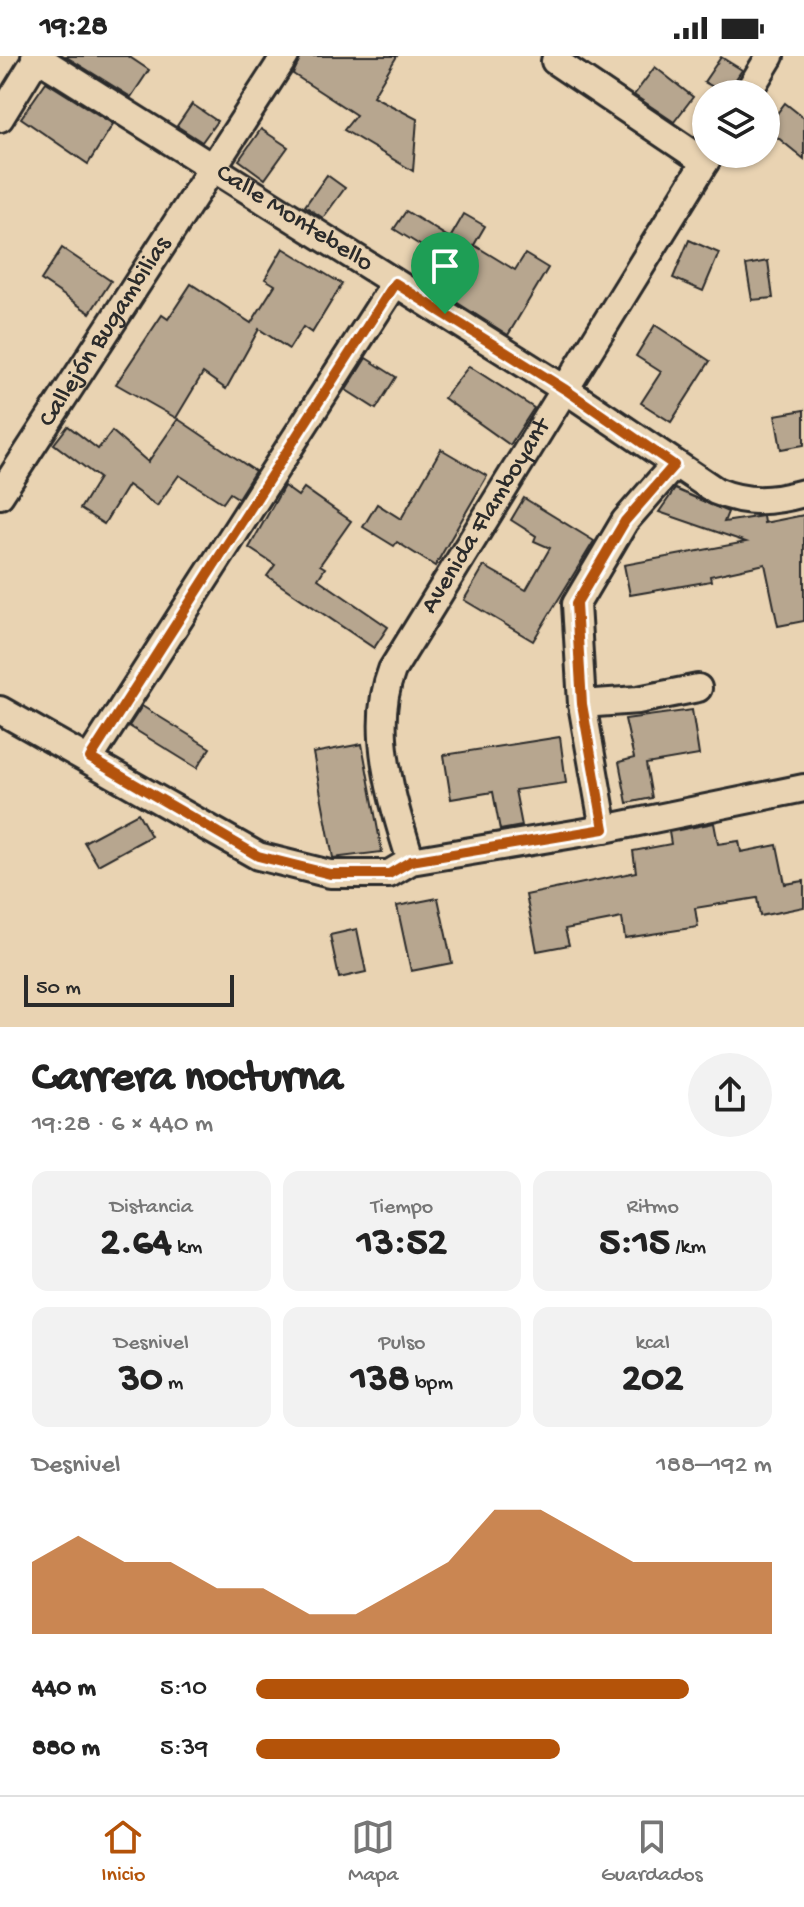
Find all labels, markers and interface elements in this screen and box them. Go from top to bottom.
text: 19:28 [40,11,108,46]
map controls [692,80,780,168]
button: layers [692,80,780,168]
street label: Calle Montebello [210,158,378,280]
street label: Callejón Bugambilias [32,230,180,433]
pin [411,232,479,314]
icon: arrive [423,244,467,288]
street label: Avenida Flamboyant [415,411,560,620]
scale bar [24,971,234,1007]
text: 50 m [36,976,81,1002]
button: share [688,1053,772,1137]
text: Carrera nocturna [32,1054,343,1106]
text: 19:28 · 6 × 440 m [32,1110,213,1141]
text: Distancia [110,1195,193,1221]
text: Tiempo [371,1195,433,1221]
text: Ritmo [627,1195,679,1221]
text: 2.64 [100,1221,172,1268]
text: 13:52 [357,1221,447,1268]
text: 5:15 [599,1221,670,1268]
text: km [172,1235,202,1261]
text: /km [670,1235,706,1261]
text: Desnivel [114,1331,189,1357]
text: Pulso [379,1331,425,1357]
text: kcal [635,1331,670,1357]
text: 30 [119,1357,163,1404]
text: 138 [351,1357,410,1404]
text: 202 [622,1357,684,1404]
text: m [163,1371,183,1397]
text: bpm [410,1371,453,1397]
text: Desnivel [32,1451,121,1482]
text: 188–192 m [656,1451,772,1482]
text: 440 m [32,1674,96,1705]
text: 5:10 [160,1674,207,1705]
text: 880 m [32,1734,100,1765]
text: 5:39 [160,1734,208,1765]
tab: Inicio [101,1815,145,1889]
tab: Mapa [348,1815,398,1889]
tab: Guardados [601,1815,703,1889]

